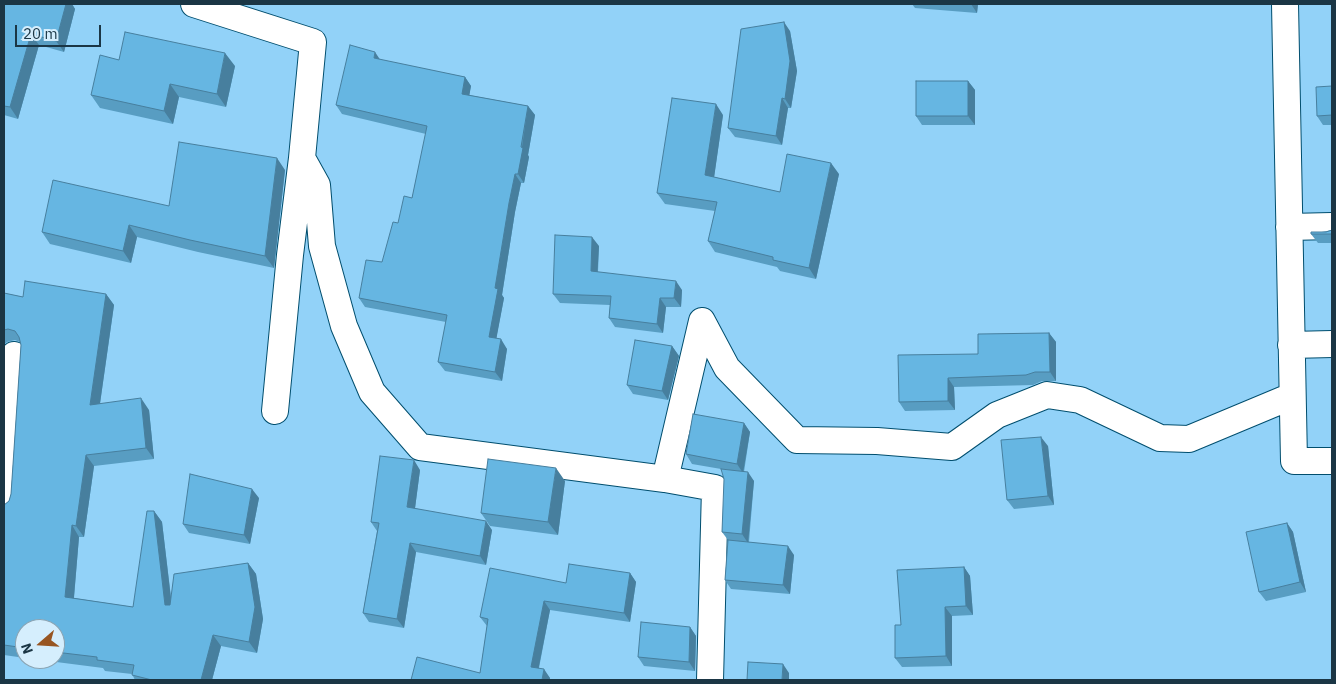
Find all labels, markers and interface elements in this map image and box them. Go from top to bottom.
scale bar [18,15,104,47]
text: 20 m [23,24,58,43]
north arrow [15,619,65,669]
text: N [17,641,37,656]

